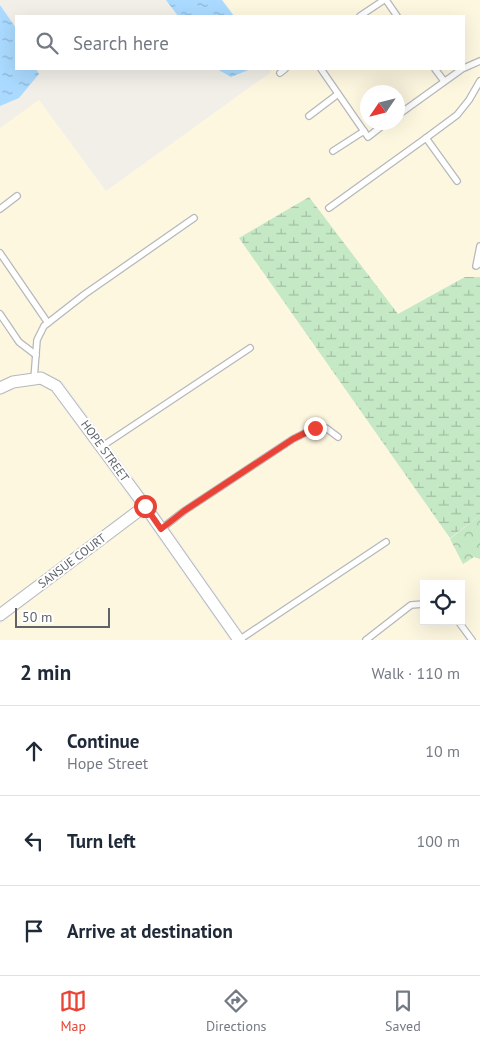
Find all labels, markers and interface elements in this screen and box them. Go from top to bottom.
search box [15,15,465,70]
icon: search [33,29,61,57]
text: Search here [73,31,169,55]
north arrow [360,85,405,130]
street label: HOPE STREET [78,417,133,485]
route end [304,417,327,440]
route start [134,495,157,518]
street label: SANSUE COURT [35,530,109,591]
map controls [420,580,465,625]
button: locate [420,580,465,625]
scale bar [15,605,110,628]
text: 50 m [22,608,52,626]
text: 2 min [20,659,71,686]
text: Walk · 110 m [371,663,460,683]
text: Continue [67,729,139,753]
icon: ahead [20,737,48,765]
text: 10 m [425,741,460,761]
text: Hope Street [67,753,148,773]
icon: left [20,827,48,855]
text: Turn left [67,829,136,853]
text: 100 m [417,831,460,851]
icon: arrive [20,917,48,945]
text: Arrive at destination [67,919,233,943]
tab: Map [59,987,87,1035]
tab: Directions [206,987,266,1035]
tab: Saved [385,987,421,1035]

